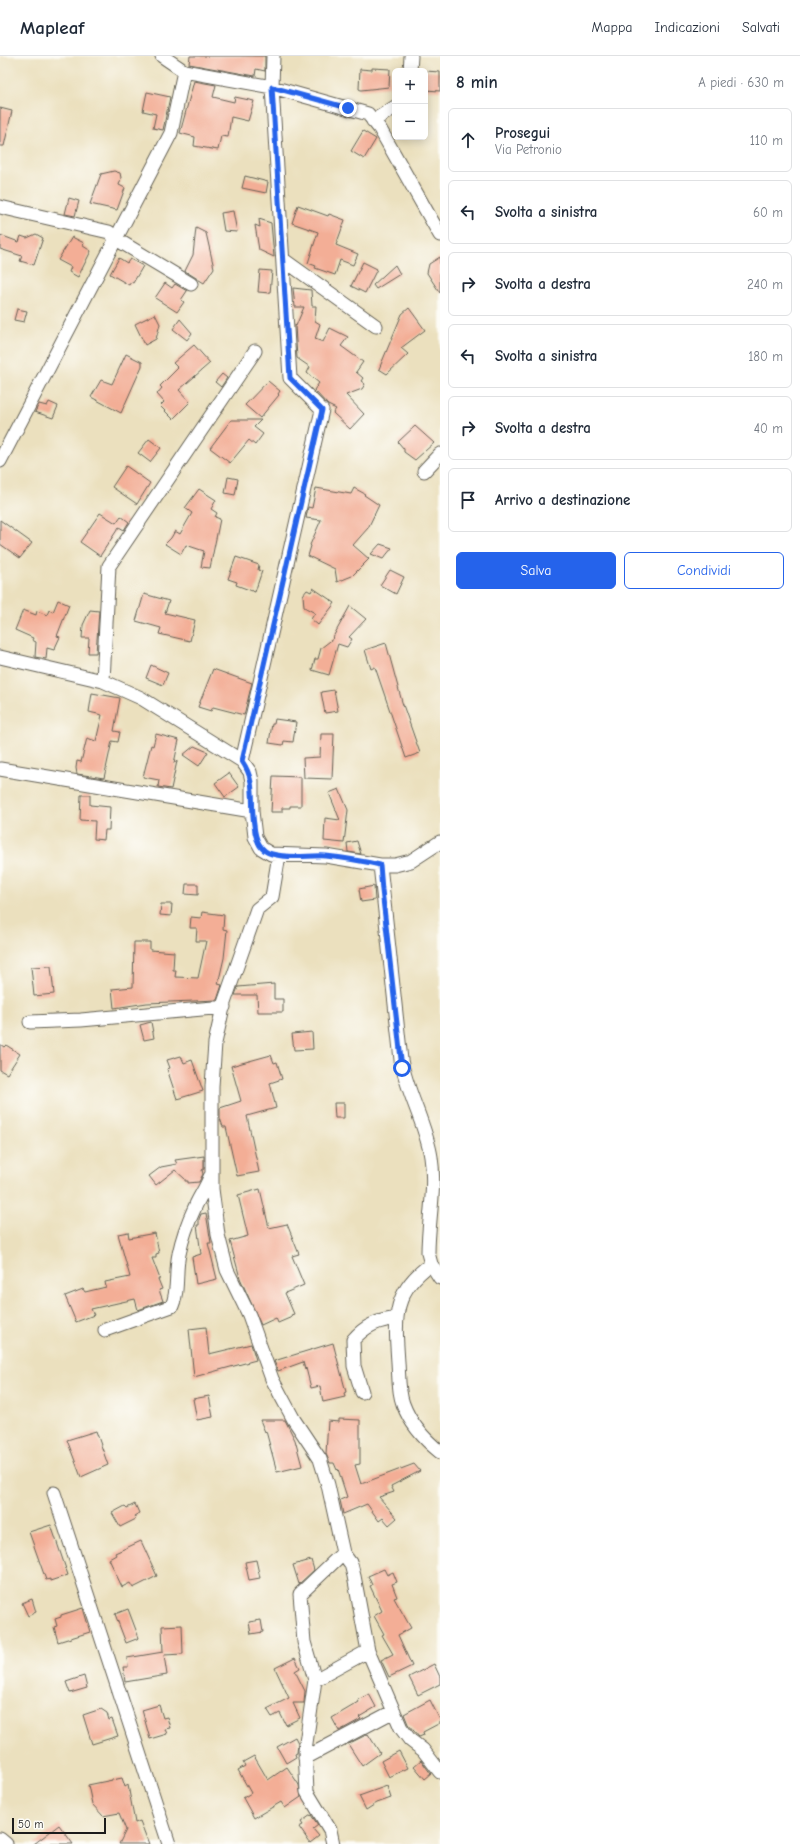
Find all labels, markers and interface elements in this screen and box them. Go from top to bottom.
text: Mapleaf [20,17,84,39]
text: Mappa [592,19,633,36]
text: Indicazioni [655,19,720,36]
text: Salvati [742,19,780,36]
map controls [392,68,428,140]
button: + [392,68,428,104]
text: 8 min [456,73,498,92]
text: A piedi · 630 m [698,75,784,90]
route end [339,99,357,117]
button: − [392,104,428,140]
text: Prosegui [495,124,550,142]
icon: ahead [457,129,479,151]
text: 110 m [750,133,783,148]
text: Via Petronio [495,142,562,157]
icon: left [457,201,479,223]
text: Svolta a sinistra [495,203,597,221]
text: 60 m [753,205,783,220]
icon: right [457,273,479,295]
text: Svolta a destra [495,275,591,293]
text: 240 m [747,277,783,292]
icon: left [457,345,479,367]
text: Svolta a sinistra [495,347,597,365]
text: 180 m [748,349,783,364]
icon: right [457,417,479,439]
text: Svolta a destra [495,419,591,437]
text: 40 m [754,421,783,436]
icon: arrive [457,489,479,511]
text: Arrivo a destinazione [495,491,630,509]
button: Salva [456,552,616,589]
button: Condividi [624,552,784,589]
route start [393,1059,411,1077]
scale bar [12,1816,106,1835]
text: 50 m [18,1818,43,1831]

